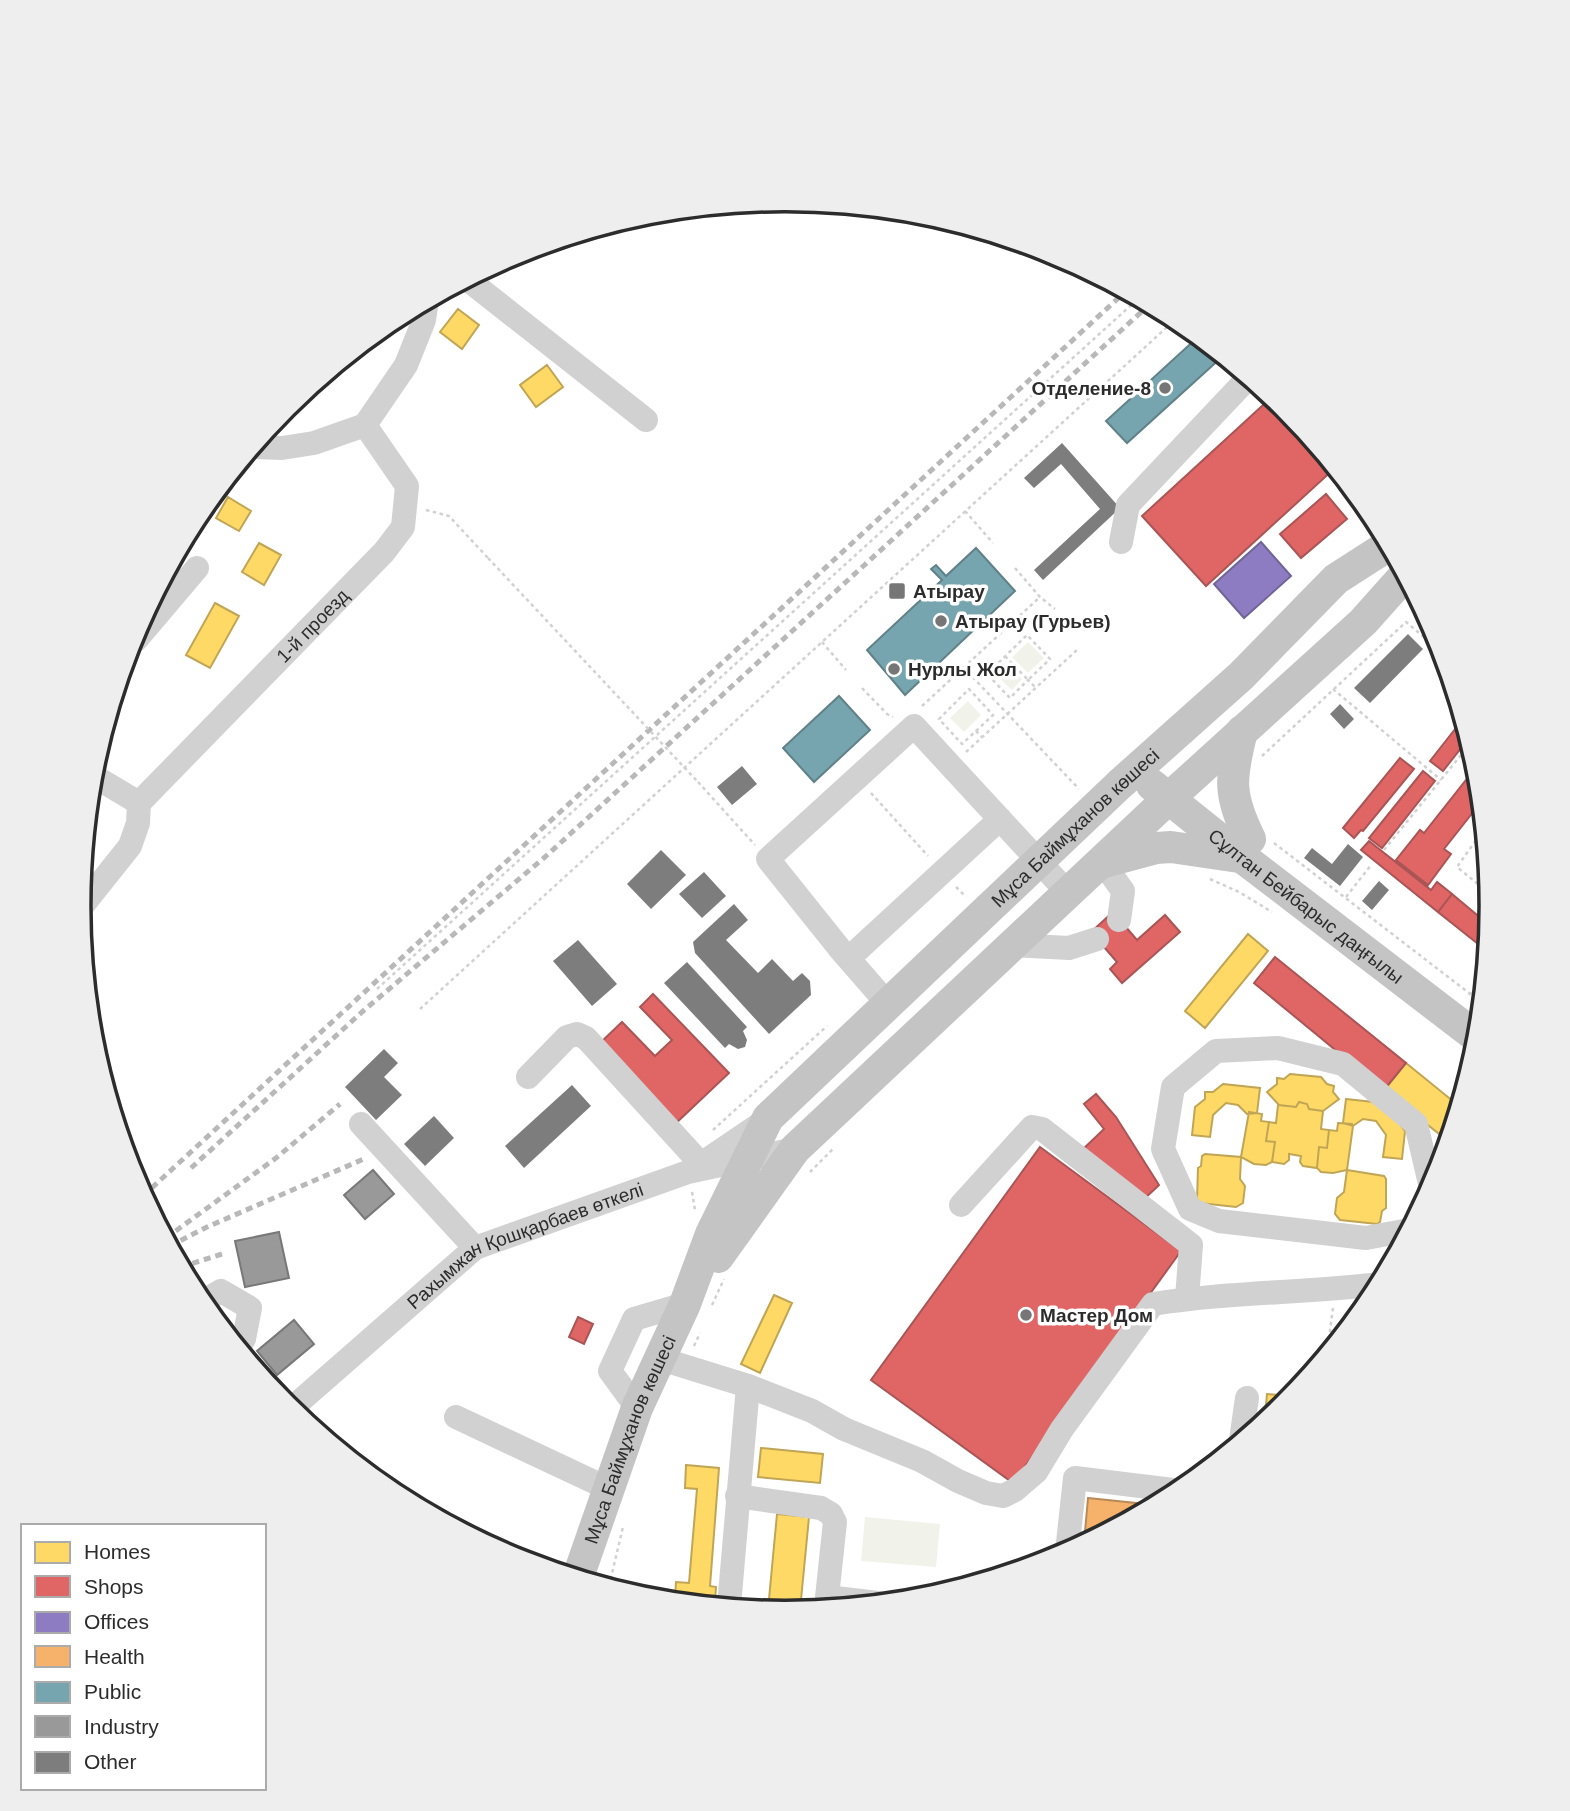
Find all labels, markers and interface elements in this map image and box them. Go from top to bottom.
place label: Отделение-8 [1032,378,1151,399]
marker: Отделение-8 [1157,380,1173,396]
marker: Атырау [887,581,907,601]
place label: Атырау [913,581,985,602]
street label: 1-й проезд [272,585,353,666]
place label: Атырау (Гурьев) [955,611,1111,632]
marker: Атырау (Гурьев) [933,613,949,629]
place label: Нурлы Жол [908,659,1017,680]
marker: Нурлы Жол [886,661,902,677]
street label: Мұса Баймұханов көшесі [987,744,1163,911]
street label: Сұлтан Бейбарыс даңғылы [1205,824,1408,988]
street label: Рахымжан Қошқарбаев өткелі [403,1178,646,1313]
place label: Мастер Дом [1040,1305,1153,1326]
marker: Мастер Дом [1018,1307,1034,1323]
street label: Мұса Баймұханов көшесі [580,1332,680,1546]
legend [21,1524,266,1790]
text: Homes [84,1540,151,1563]
text: Shops [84,1575,144,1598]
text: Offices [84,1610,149,1633]
text: Health [84,1645,145,1668]
text: Public [84,1680,141,1703]
text: Industry [84,1715,159,1738]
text: Other [84,1750,137,1773]

